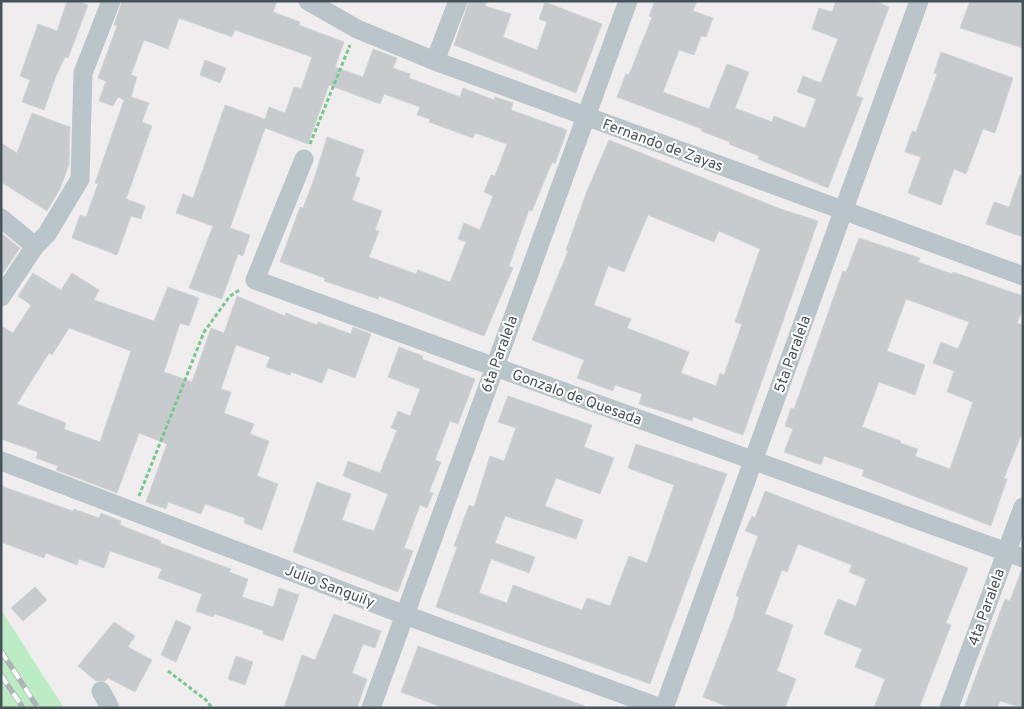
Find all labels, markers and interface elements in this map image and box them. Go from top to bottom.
street label: Fernando de Zayas [600,116,725,177]
street label: 6ta Paralela [478,313,523,396]
street label: 5ta Paralela [771,313,816,396]
street label: Gonzalo de Quesada [509,366,644,431]
street label: Julio Sanguily [282,562,377,613]
street label: 4ta Paralela [965,566,1010,649]

